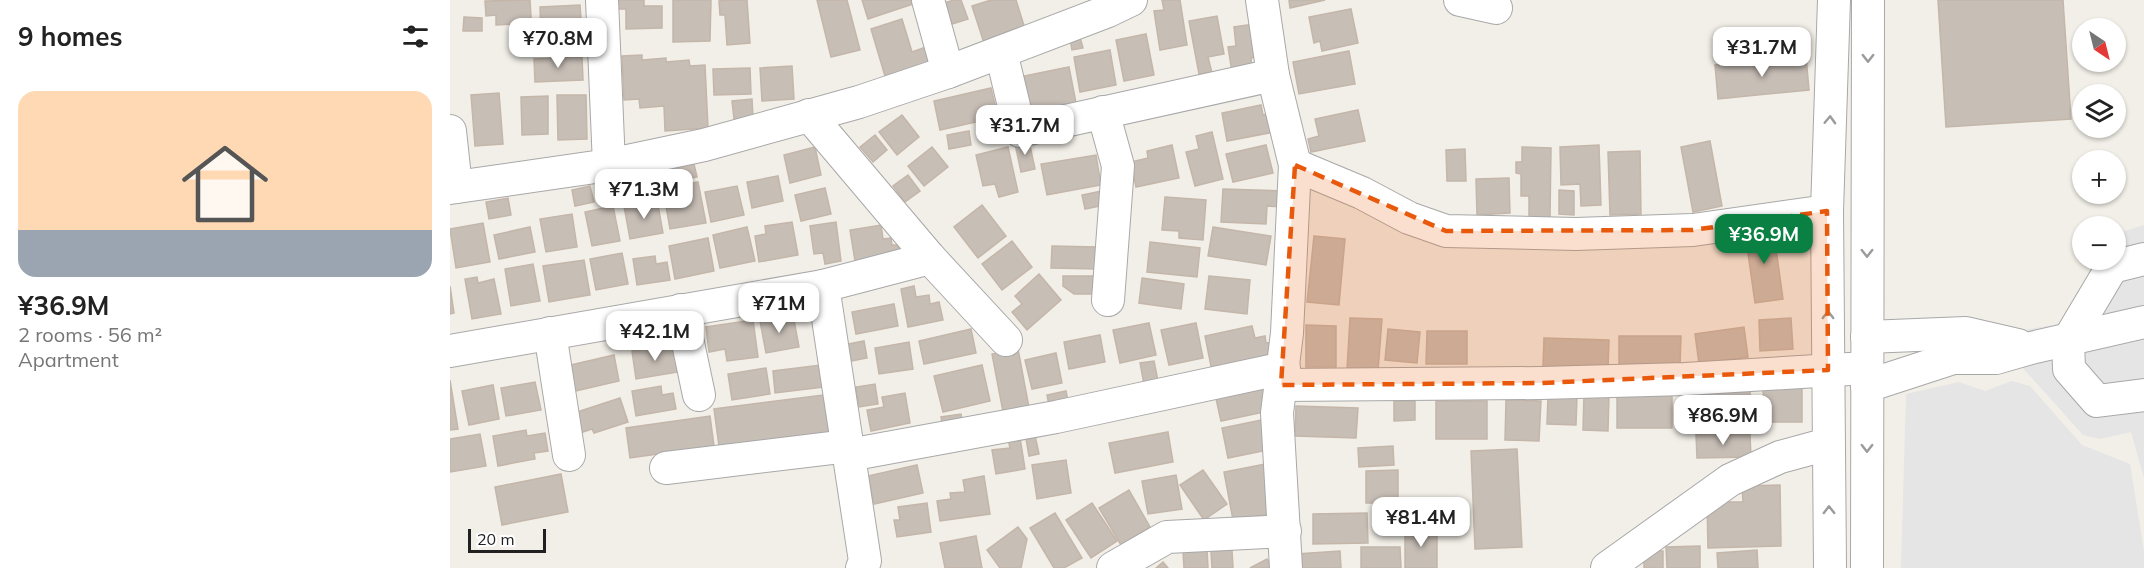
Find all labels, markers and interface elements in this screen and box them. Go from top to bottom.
pin: ¥70.8M [509,18,607,69]
north arrow [2072,18,2126,72]
map controls [2072,18,2126,270]
text: 9 homes [18,20,122,53]
icon: filters [399,20,432,53]
text: ¥70.8M [523,25,593,50]
pin: ¥31.7M [1713,27,1811,78]
text: ¥31.7M [1727,34,1797,59]
one-way arrow [1862,54,1874,63]
button: layers [2072,84,2126,138]
pin: ¥31.7M [976,105,1074,156]
text: ¥31.7M [990,112,1060,137]
one-way arrow [1824,115,1836,124]
icon: home [171,130,279,238]
button: + [2072,150,2126,204]
pin: ¥71.3M [595,169,693,220]
text: ¥71.3M [609,176,679,201]
pin: ¥36.9M [1715,214,1813,265]
button: − [2072,216,2126,270]
text: ¥36.9M [1729,221,1799,246]
one-way arrow [1861,249,1873,258]
pin: ¥71M [743,283,815,334]
text: ¥36.9M [18,289,109,322]
text: ¥71M [752,290,806,315]
one-way arrow [1822,310,1834,319]
pin: ¥42.1M [606,311,704,362]
text: ¥42.1M [620,318,690,343]
text: 2 rooms · 56 m² [18,322,162,347]
text: Apartment [18,347,119,372]
pin: ¥86.9M [1674,395,1772,446]
text: ¥86.9M [1688,402,1758,427]
one-way arrow [1861,444,1873,453]
pin: ¥81.4M [1372,497,1470,548]
text: ¥81.4M [1386,504,1456,529]
one-way arrow [1823,505,1835,514]
scale bar [468,526,546,554]
text: 20 m [477,529,514,549]

